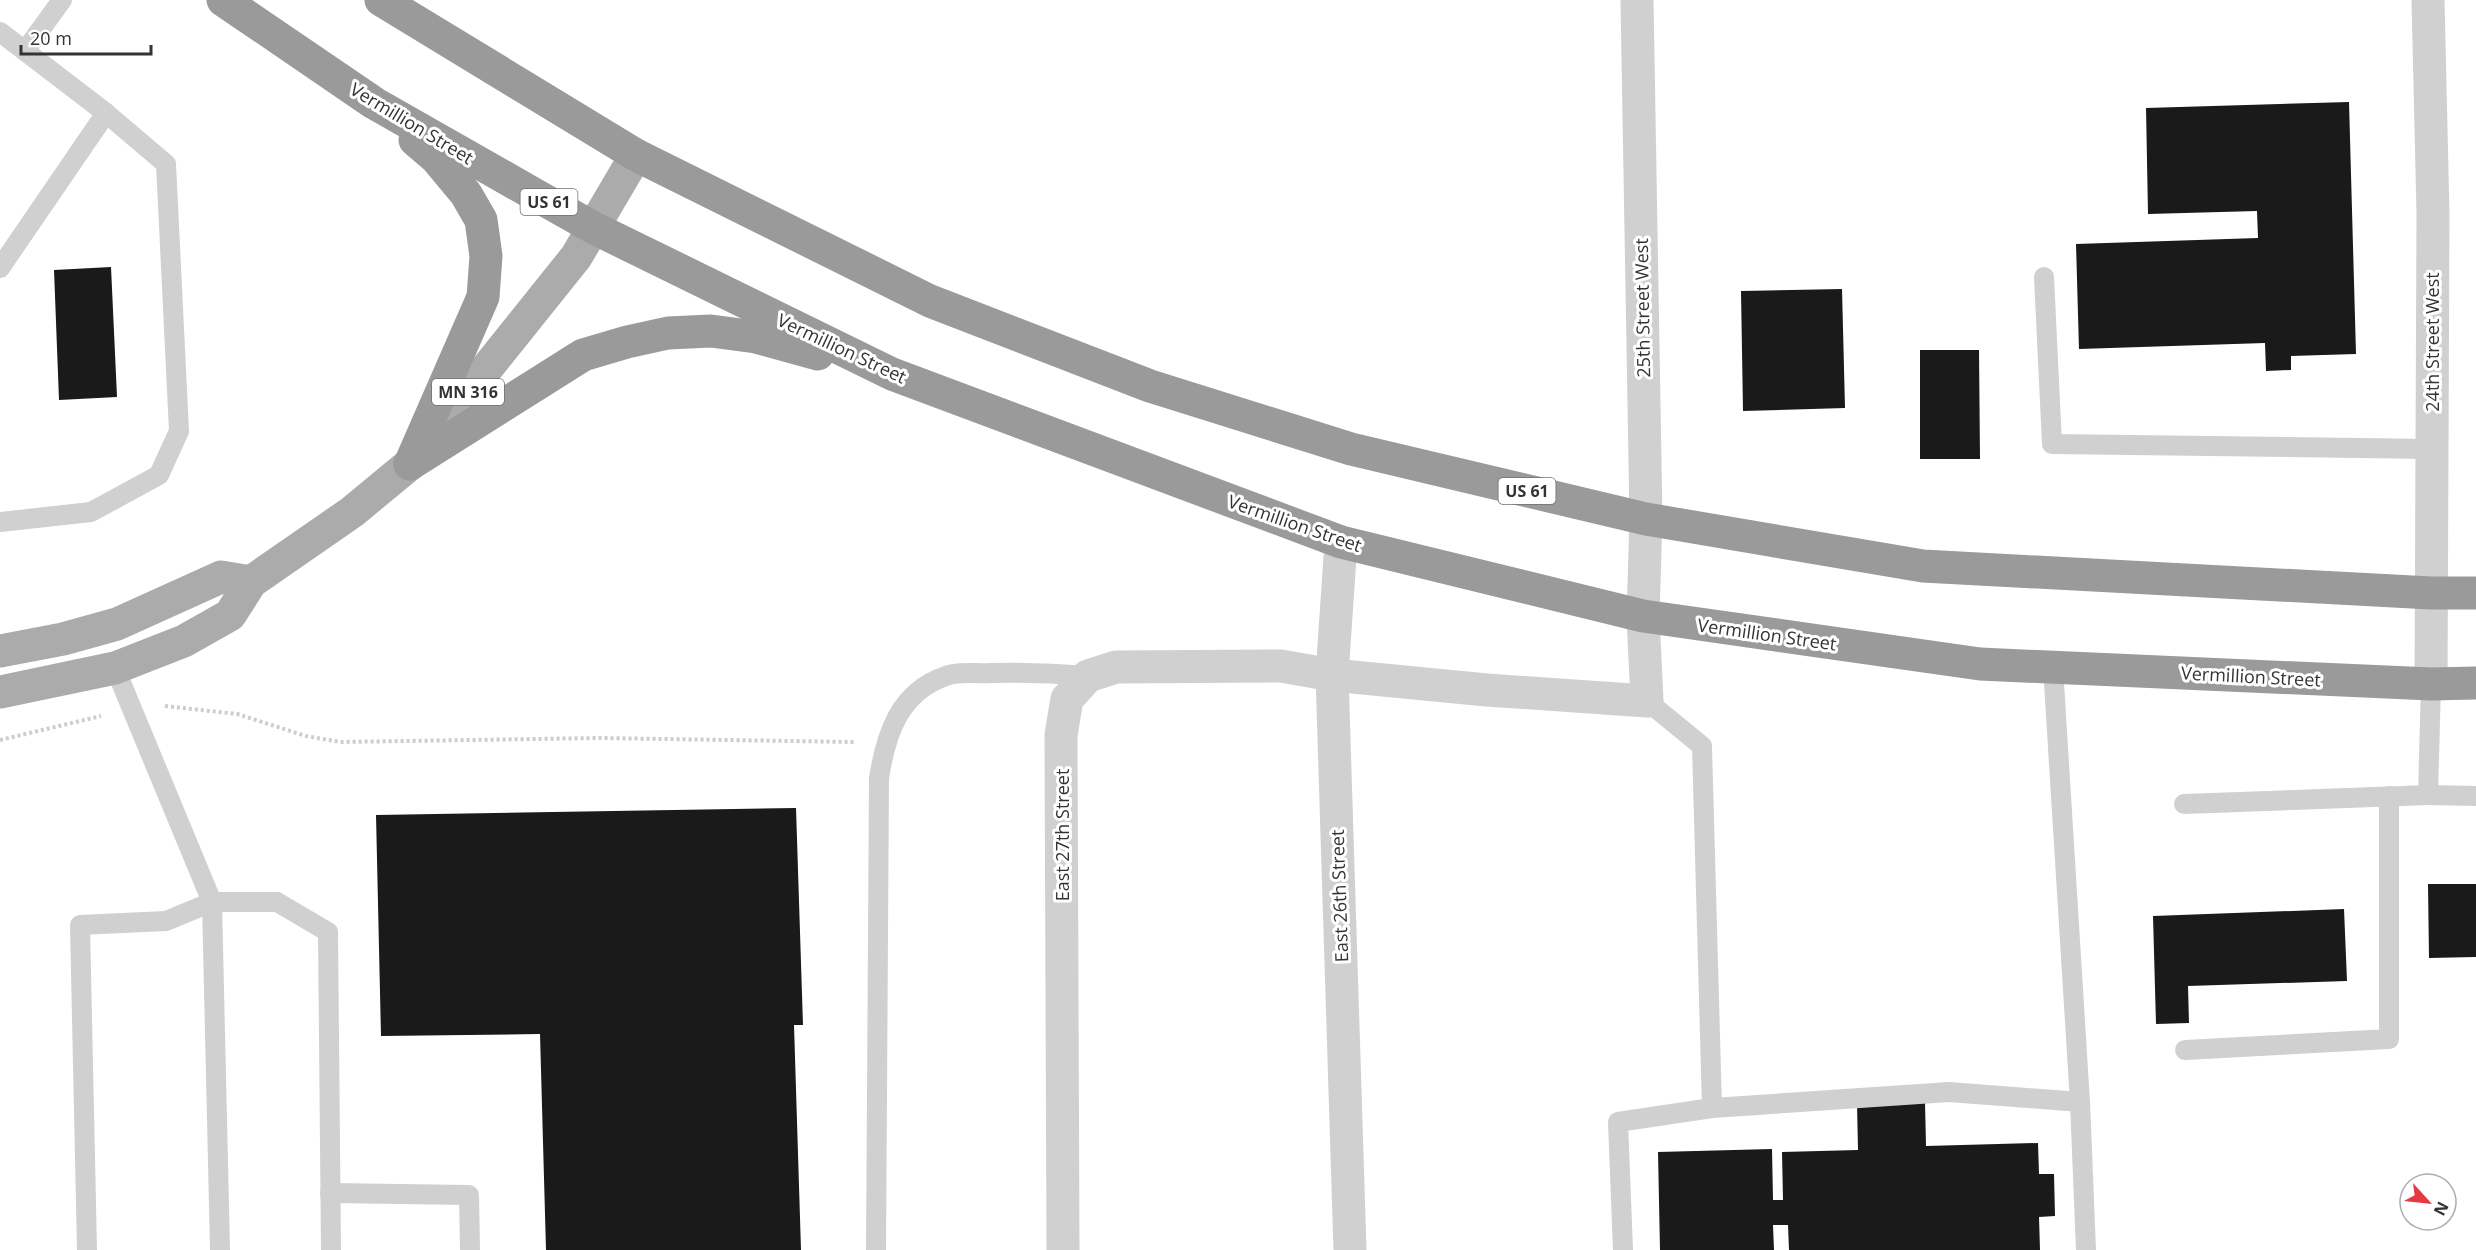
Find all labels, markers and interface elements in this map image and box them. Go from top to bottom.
scale bar [21,18,152,56]
text: 20 m [30,26,72,50]
street label: Vermillion Street [346,77,478,169]
road number: US 61 [520,189,578,215]
street label: 25th Street West [1629,238,1655,378]
street label: 24th Street West [2420,272,2444,412]
street label: Vermillion Street [774,308,910,388]
road number: MN 316 [432,379,504,405]
road number: US 61 [1498,478,1556,504]
street label: Vermillion Street [1225,489,1365,557]
street label: Vermillion Street [1696,612,1838,656]
street label: Vermillion Street [2181,660,2321,692]
street label: East 27th Street [1050,769,1074,901]
street label: East 26th Street [1325,829,1353,963]
north arrow [2398,1172,2458,1232]
text: N [2429,1198,2454,1220]

